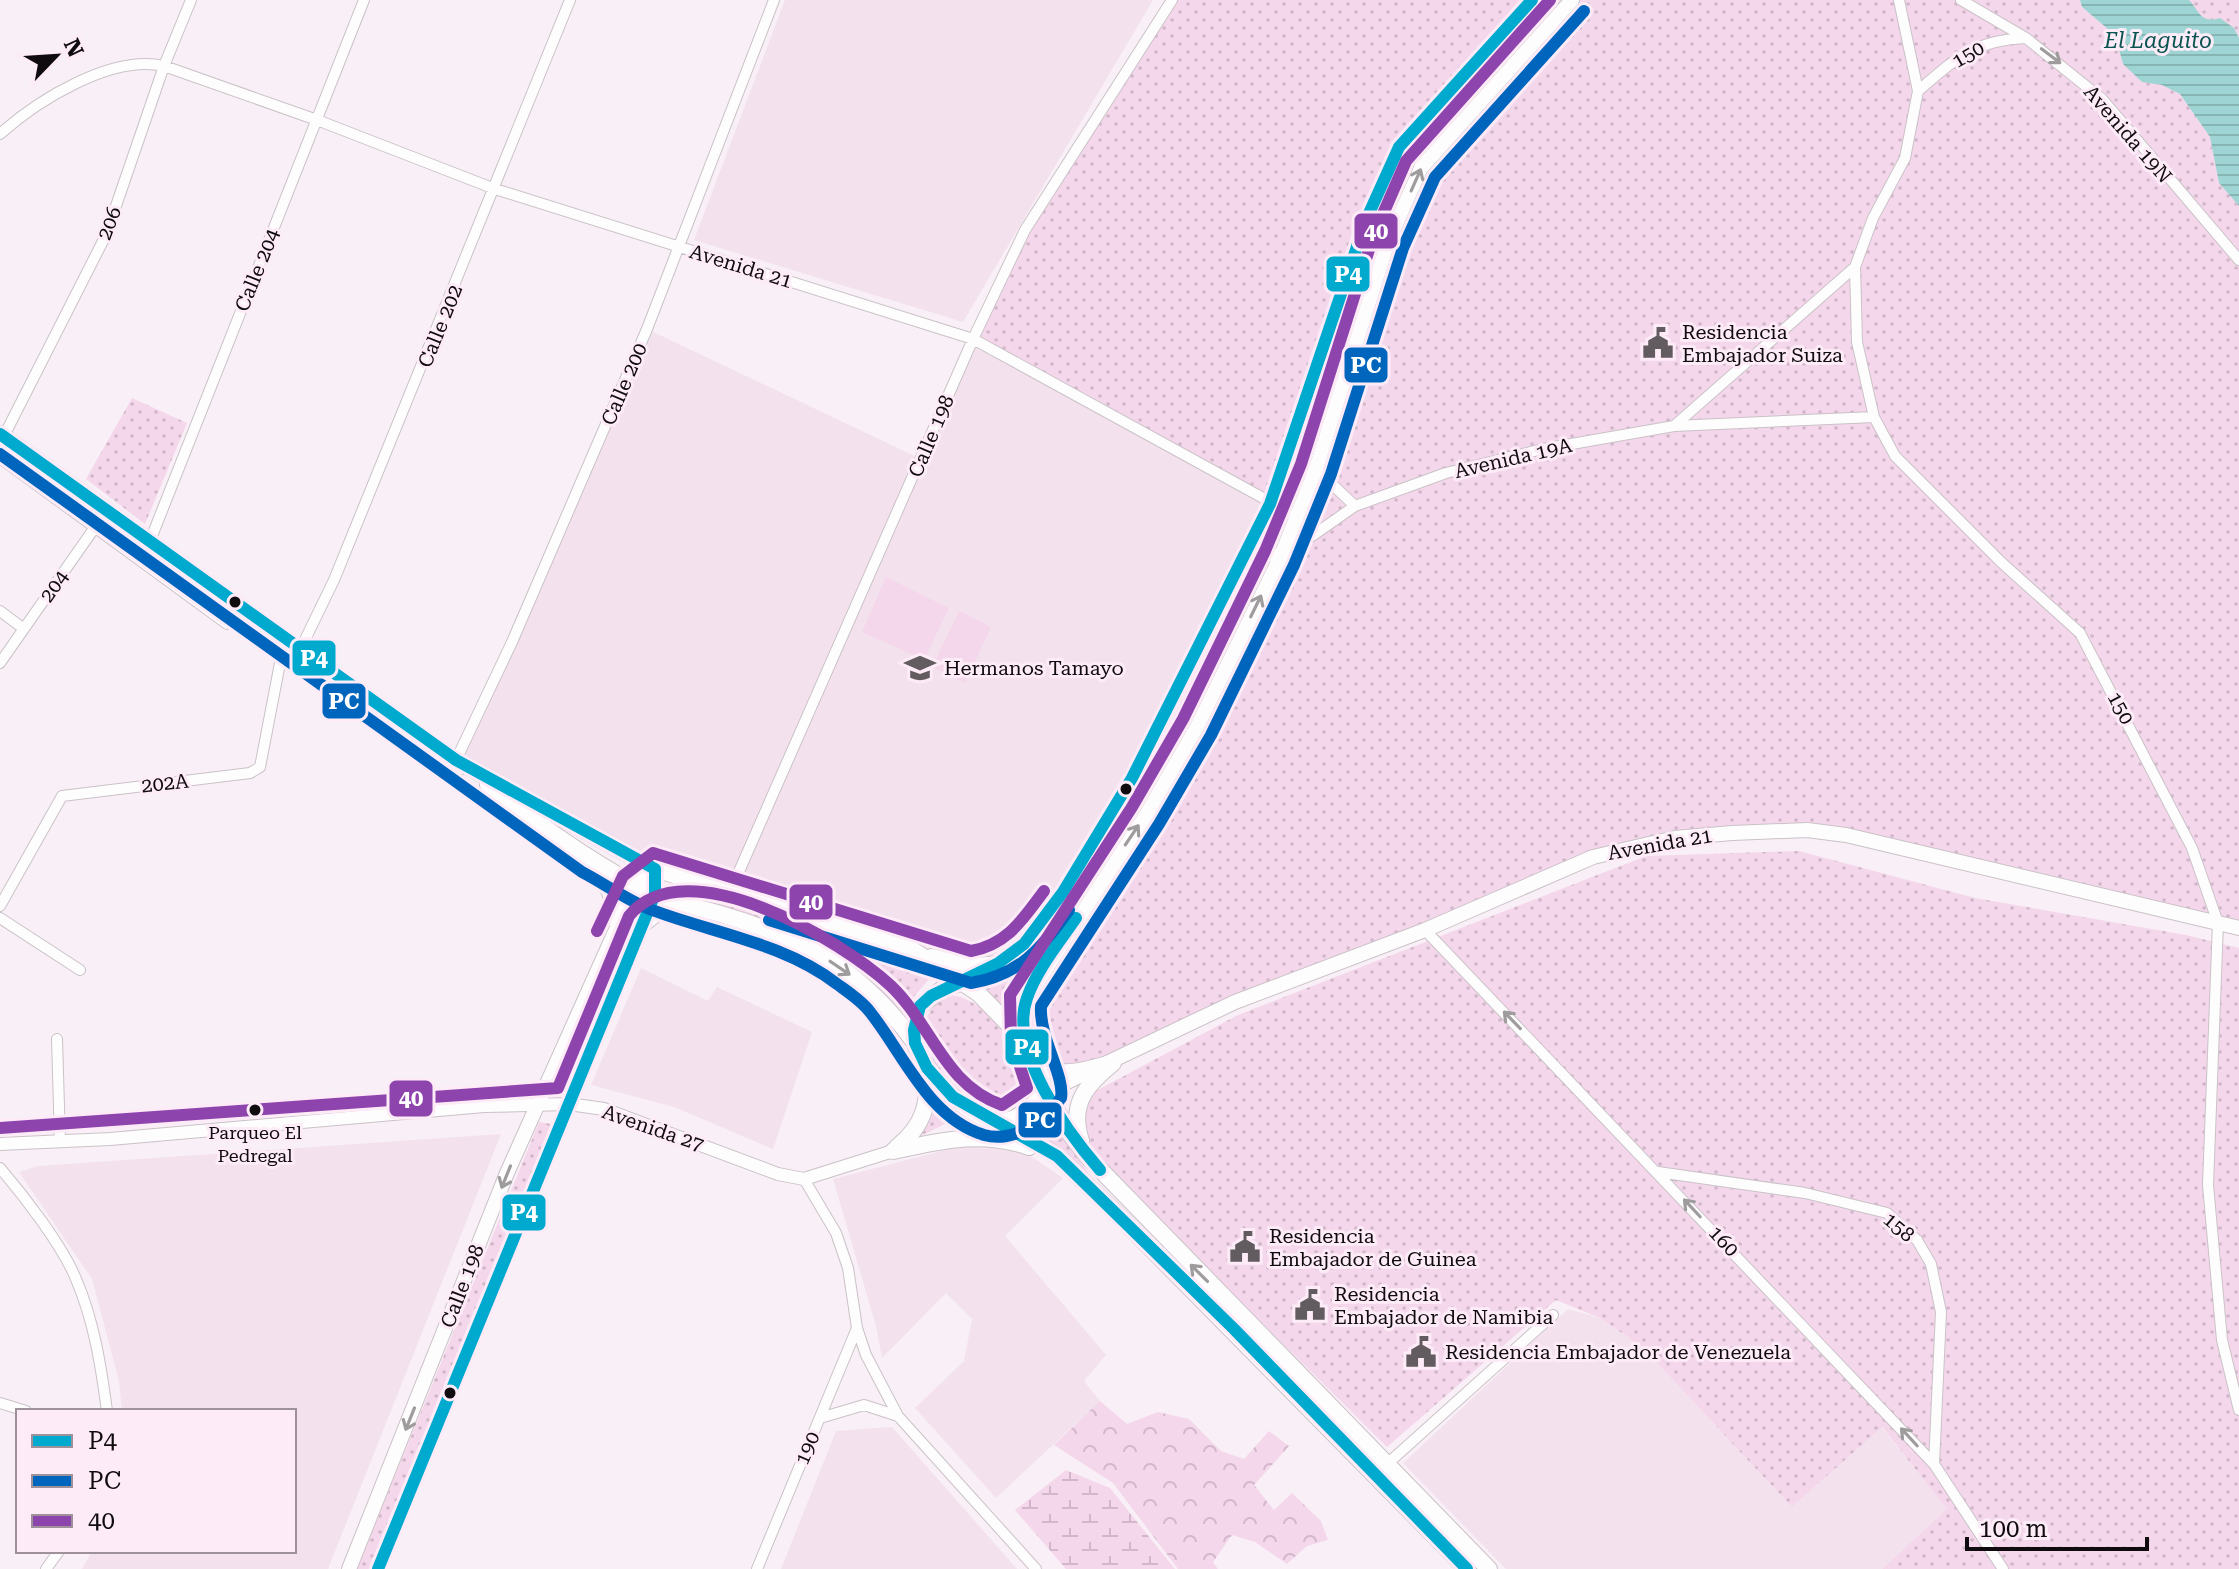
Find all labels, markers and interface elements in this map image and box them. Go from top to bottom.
north arrow [16,16,96,96]
water label: El Laguito [2103,28,2212,53]
text: N [59,35,89,61]
street label: 150 [1947,35,1989,73]
one-way arrow [2039,48,2061,64]
street label: Avenida 19N [2079,80,2177,188]
one-way arrow [1409,169,1424,193]
street label: 206 [92,203,126,243]
line badge: 40 [1353,212,1399,250]
text: 40 [1364,219,1388,244]
street label: Calle 204 [230,224,285,315]
street label: Avenida 21 [687,239,795,293]
line badge: P4 [1325,255,1371,293]
text: P4 [1334,262,1362,287]
street label: Calle 202 [413,281,467,371]
place label: Residencia Embajador Suiza [1682,320,1843,367]
public building icon: Residencia Embajador Suiza [1641,326,1675,360]
street label: Calle 200 [596,339,652,429]
line badge: PC [1343,346,1389,384]
text: PC [1350,353,1382,378]
street label: Calle 198 [903,391,959,481]
street label: Avenida 19A [1452,433,1574,483]
street label: 204 [35,565,74,607]
unlabelled marker [227,594,243,610]
one-way arrow [1249,595,1264,619]
line badge: P4 [291,639,337,677]
text: P4 [300,646,328,671]
school or university icon: Hermanos Tamayo [903,651,937,685]
place label: Hermanos Tamayo [944,656,1124,680]
line badge: PC [321,682,367,720]
street label: 150 [2103,688,2139,728]
text: PC [328,689,360,714]
street label: 202A [140,769,190,797]
unlabelled marker [1118,781,1134,797]
street label: Avenida 21 [1606,823,1714,865]
one-way arrow [1124,824,1140,846]
line badge: 40 [788,883,834,921]
text: 40 [799,890,823,915]
one-way arrow [828,960,851,976]
one-way arrow [1503,1011,1522,1030]
line badge: P4 [1004,1028,1050,1066]
text: P4 [1013,1035,1041,1060]
line badge: 40 [388,1079,434,1118]
text: 40 [399,1086,423,1111]
street label: Avenida 27 [599,1099,707,1157]
line badge: PC [1017,1101,1063,1139]
marker: Parqueo El Pedregal [247,1102,263,1118]
text: PC [1024,1108,1056,1133]
place label: Parqueo El Pedregal [208,1122,302,1166]
one-way arrow [497,1164,512,1189]
line badge: P4 [501,1193,547,1232]
one-way arrow [1684,1198,1702,1218]
text: P4 [510,1200,538,1225]
street label: 158 [1878,1207,1920,1247]
street label: 160 [1704,1221,1744,1261]
place label: Residencia Embajador de Guinea [1269,1224,1477,1271]
public building icon: Residencia Embajador de Guinea [1228,1230,1262,1264]
street label: Calle 198 [435,1241,489,1331]
one-way arrow [1190,1264,1209,1283]
place label: Residencia Embajador de Namibia [1334,1282,1553,1329]
public building icon: Residencia Embajador de Namibia [1293,1288,1327,1322]
public building icon: Residencia Embajador de Venezuela [1404,1335,1438,1369]
place label: Residencia Embajador de Venezuela [1445,1340,1791,1364]
unlabelled marker [442,1385,458,1401]
one-way arrow [402,1406,416,1431]
legend [16,1409,296,1553]
text: P4 [88,1427,118,1455]
street label: 190 [789,1428,825,1468]
one-way arrow [1900,1428,1919,1448]
text: PC [88,1467,121,1495]
scale bar [1967,1501,2147,1551]
text: 40 [88,1507,115,1535]
text: 100 m [1979,1515,2047,1543]

